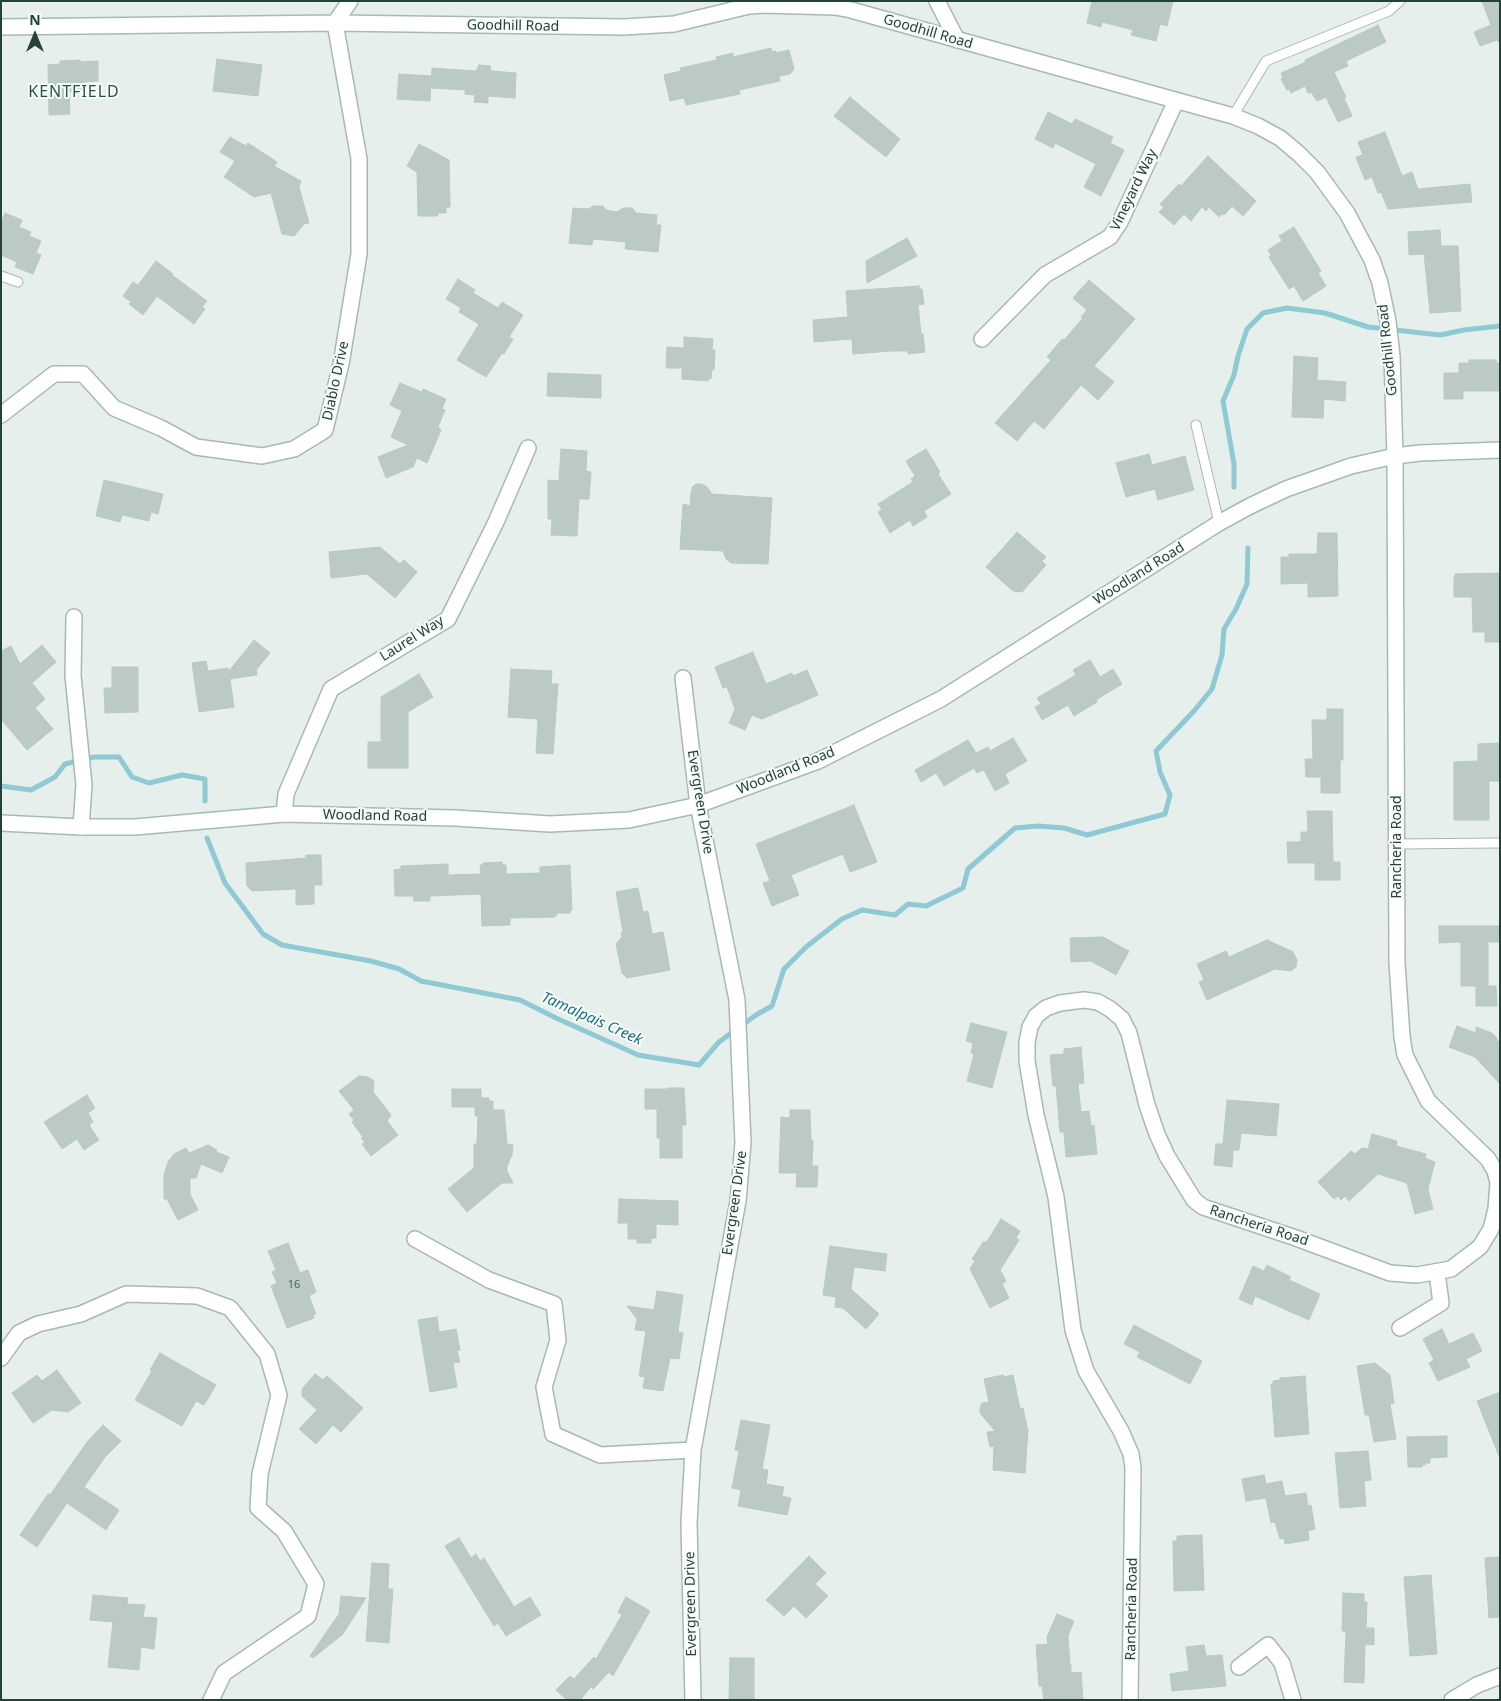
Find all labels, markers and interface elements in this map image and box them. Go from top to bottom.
north arrow [10,10,60,60]
text: N [29,10,41,29]
street label: Goodhill Road [881,11,975,53]
street label: Goodhill Road [467,17,559,35]
district label: KENTFIELD [27,82,121,102]
street label: Vineyard Way [1107,146,1161,234]
street label: Goodhill Road [1375,303,1401,397]
street label: Diablo Drive [319,340,353,422]
street label: Woodland Road [1090,539,1188,609]
street label: Laurel Way [377,613,447,665]
street label: Woodland Road [735,744,837,798]
street label: Evergreen Drive [683,749,717,855]
street label: Rancheria Road [1389,795,1405,899]
street label: Woodland Road [323,807,427,825]
water label: Tamalpais Creek [539,989,645,1049]
street label: Evergreen Drive [719,1150,751,1256]
street label: Rancheria Road [1207,1202,1311,1250]
house number: 16 [288,1278,300,1292]
street label: Evergreen Drive [682,1551,700,1657]
street label: Rancheria Road [1123,1557,1141,1661]

